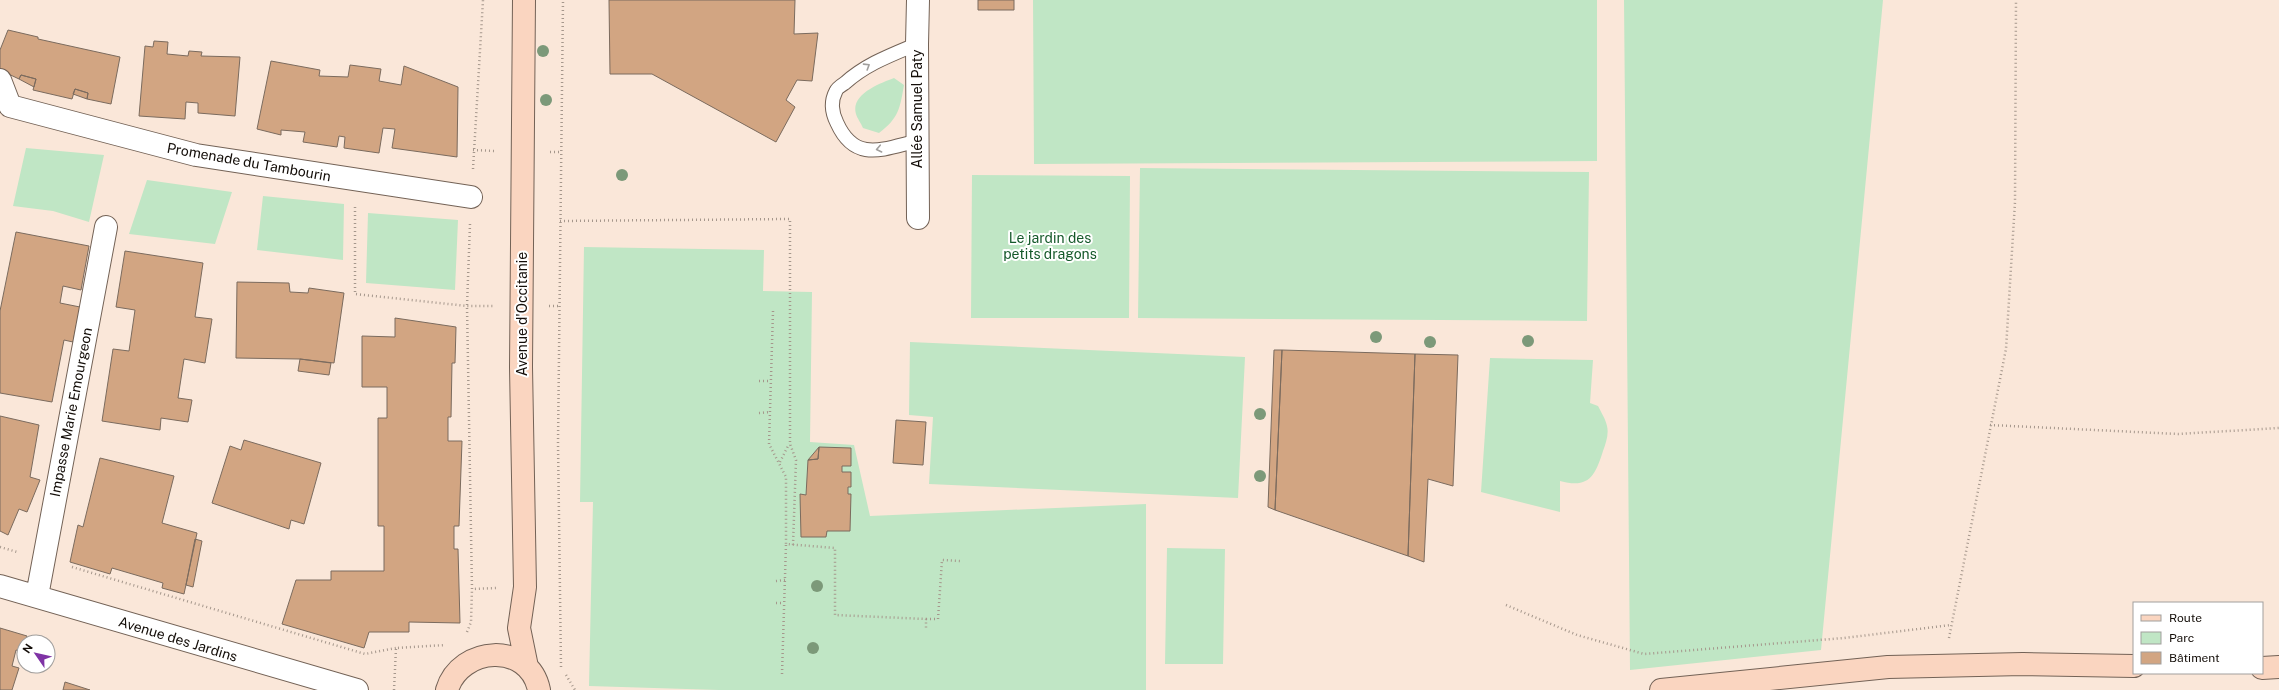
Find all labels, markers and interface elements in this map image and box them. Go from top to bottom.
street label: Allée Samuel Paty [909,49,925,169]
one-way arrow [863,64,870,71]
street label: Promenade du Tambourin [166,140,332,184]
one-way arrow [876,145,882,153]
park label: Le jardin des petits dragons [1003,230,1097,262]
street label: Avenue d'Occitanie [514,252,530,376]
street label: Impasse Marie Emourgeon [47,326,95,498]
legend [2133,602,2263,674]
text: Route [2169,611,2202,625]
street label: Avenue des Jardins [117,613,239,665]
text: Parc [2169,631,2194,645]
north arrow [16,634,56,674]
text: N [20,641,35,655]
text: Bâtiment [2169,651,2220,665]

